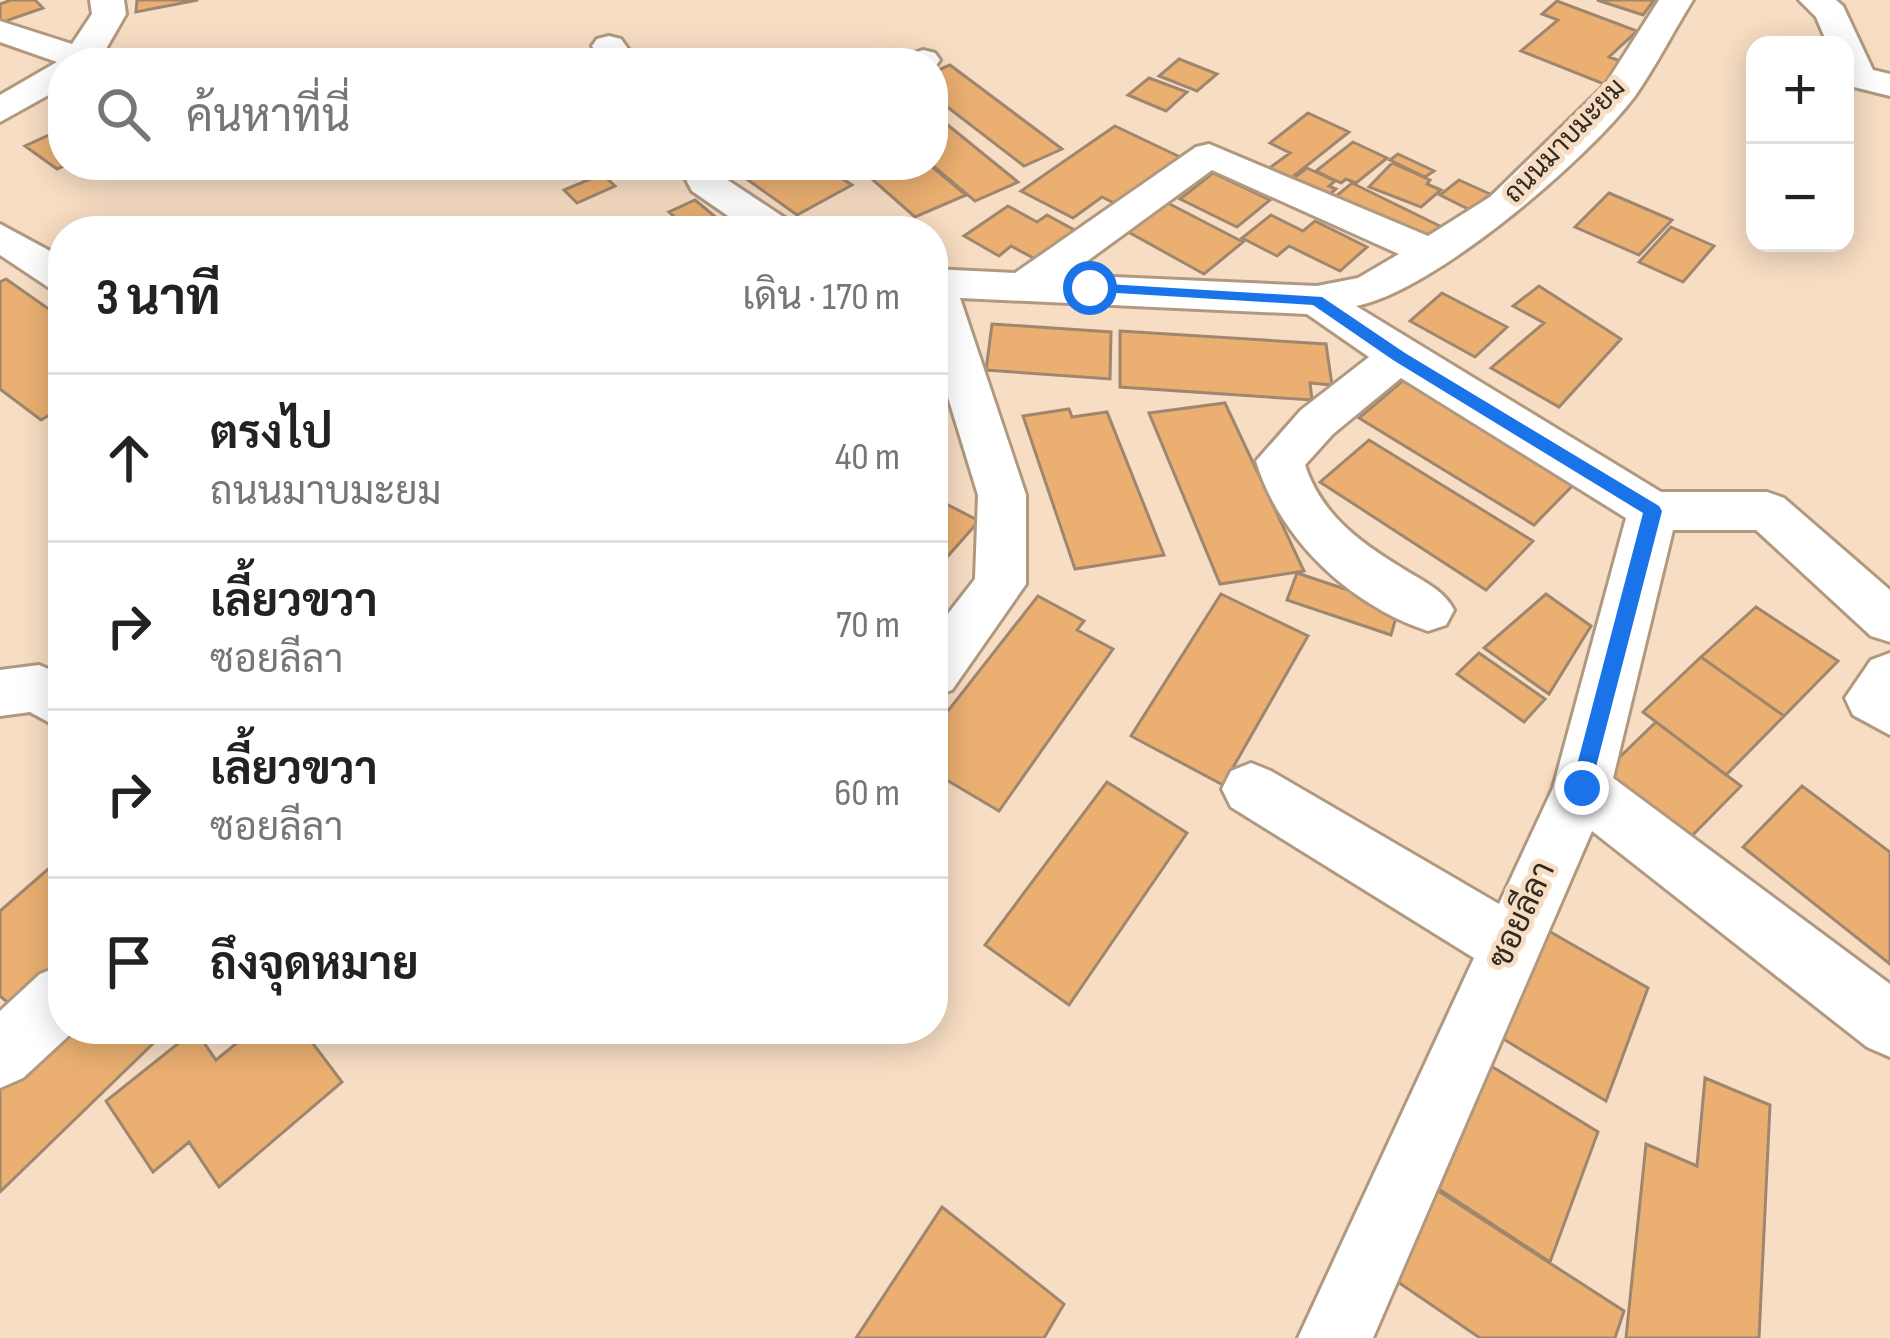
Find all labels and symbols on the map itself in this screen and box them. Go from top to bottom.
street label: ถนนมาบมะยม [1498,72,1632,210]
route start [1063,261,1117,315]
route end [1555,761,1609,815]
street label: ซอยลีลา [1479,855,1564,975]

